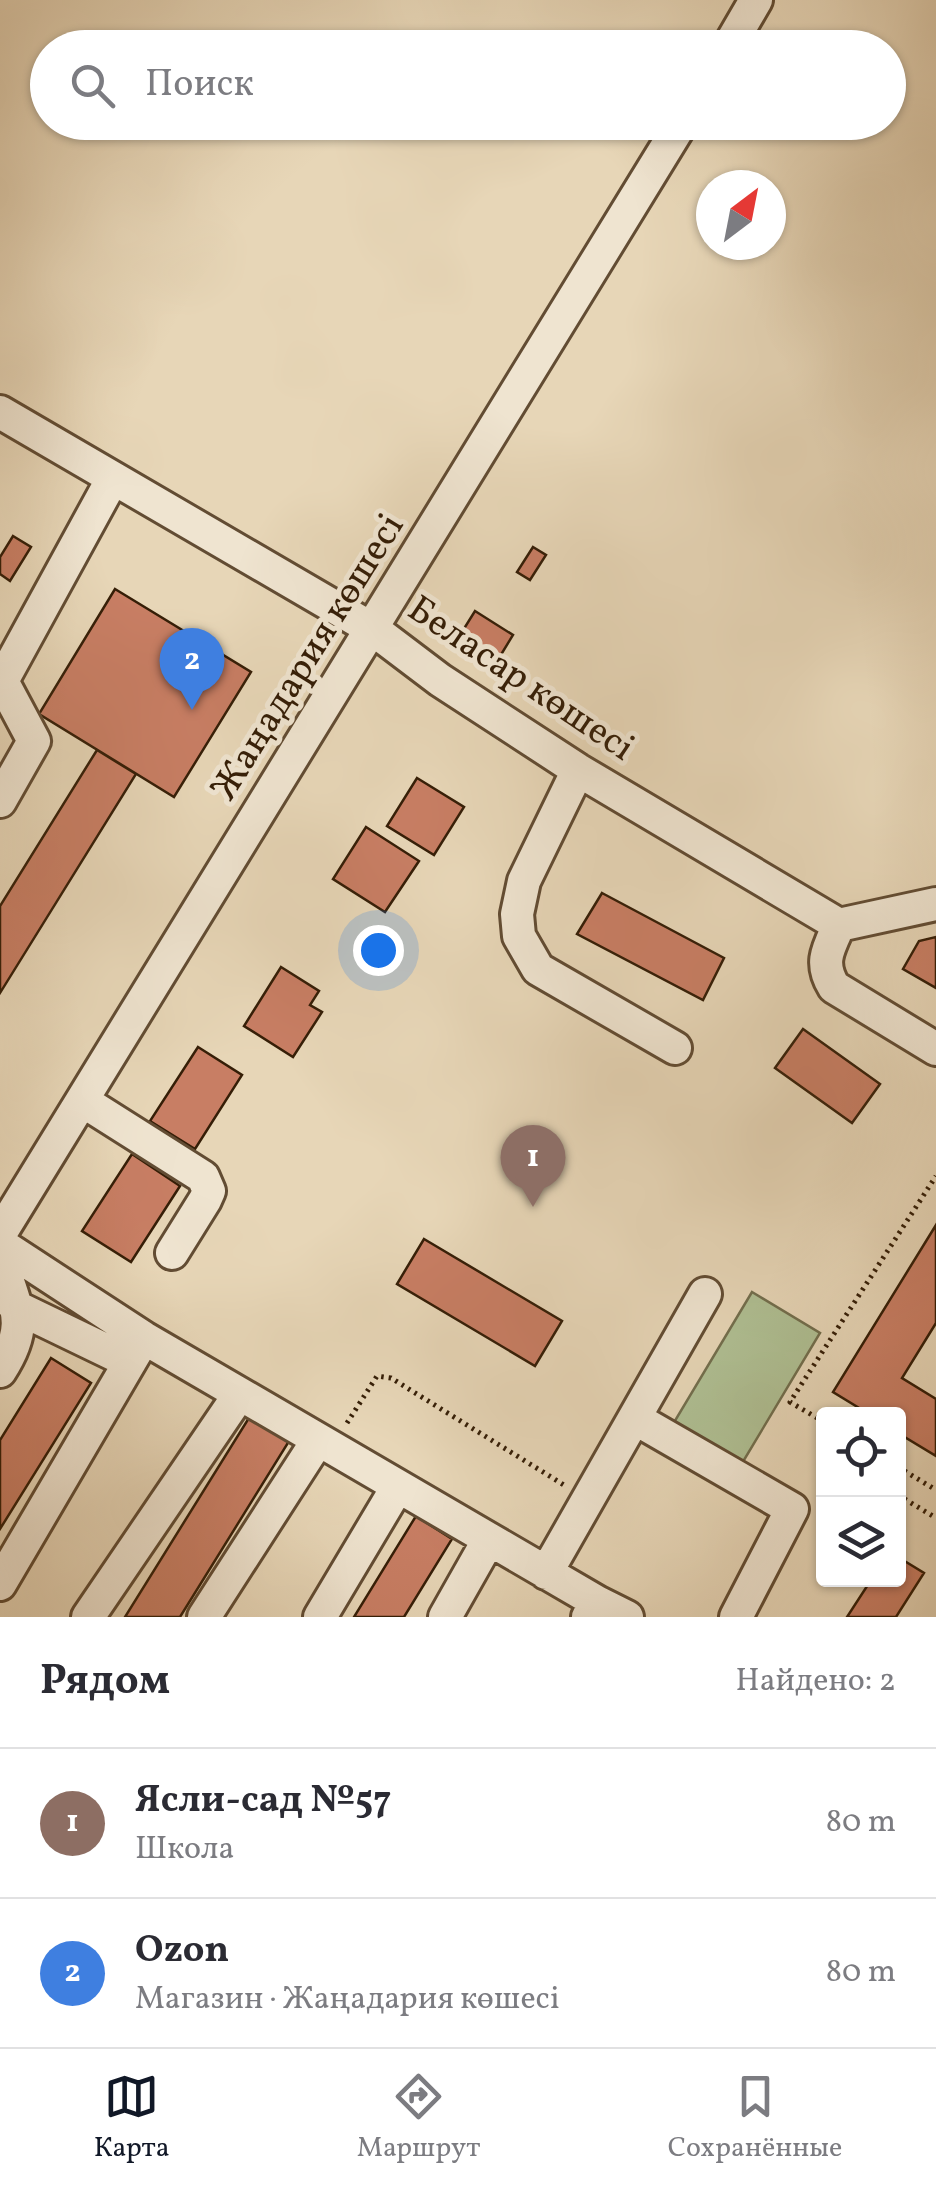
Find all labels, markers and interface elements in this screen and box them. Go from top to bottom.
search box [30,30,906,140]
icon: search [65,58,120,113]
text: Поиск [145,59,254,112]
north arrow [696,170,786,260]
street label: Жаңадария көшесі [199,504,419,812]
street label: Беласар көшесі [396,584,644,776]
pin: 2 [160,628,224,710]
your location [353,925,404,976]
pin: 1 [500,1124,566,1207]
map controls [816,1407,906,1587]
button: locate [816,1407,906,1497]
button: layers [816,1497,906,1587]
text: Рядом [40,1653,170,1712]
text: Найдено: 2 [736,1660,896,1704]
text: Ясли-сад №57 [135,1775,391,1828]
text: 1 [66,1801,79,1845]
text: 80 m [826,1801,896,1845]
text: Школа [135,1828,234,1872]
text: Ozon [135,1925,229,1978]
text: 2 [64,1951,81,1995]
text: 80 m [826,1951,896,1995]
text: Магазин · Жаңадария көшесі [135,1978,560,2022]
tab: Карта [94,2069,170,2168]
tab: Маршрут [357,2069,480,2168]
tab: Сохранённые [668,2069,842,2168]

